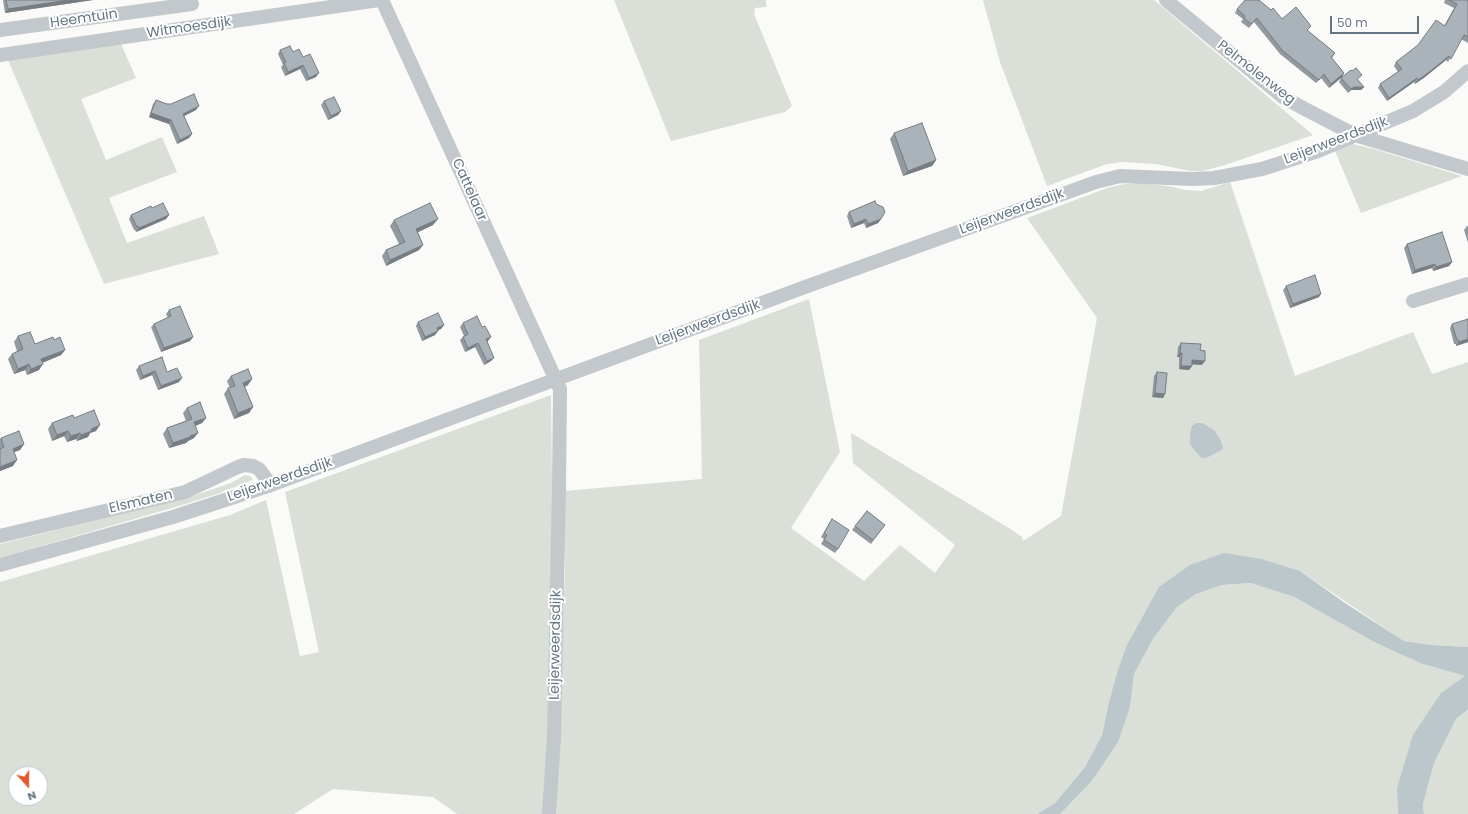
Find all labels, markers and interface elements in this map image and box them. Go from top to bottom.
street label: Heemtuin [49,6,119,32]
scale bar [1332,8,1421,34]
street label: Witmoesdijk [146,14,232,42]
text: 50 m [1337,14,1368,31]
street label: Pelmolenweg [1214,37,1298,109]
street label: Leijerweerdsdijk [1282,113,1390,169]
street label: Cattelaar [448,156,490,224]
street label: Leijerweerdsdijk [957,185,1067,239]
street label: Leijerweerdsdijk [653,296,763,350]
street label: Leijerweerdsdijk [225,454,335,506]
street label: Elsmaten [108,487,174,517]
street label: Leijerweerdsdijk [547,590,565,700]
north arrow [8,766,48,806]
text: N [25,787,39,805]

